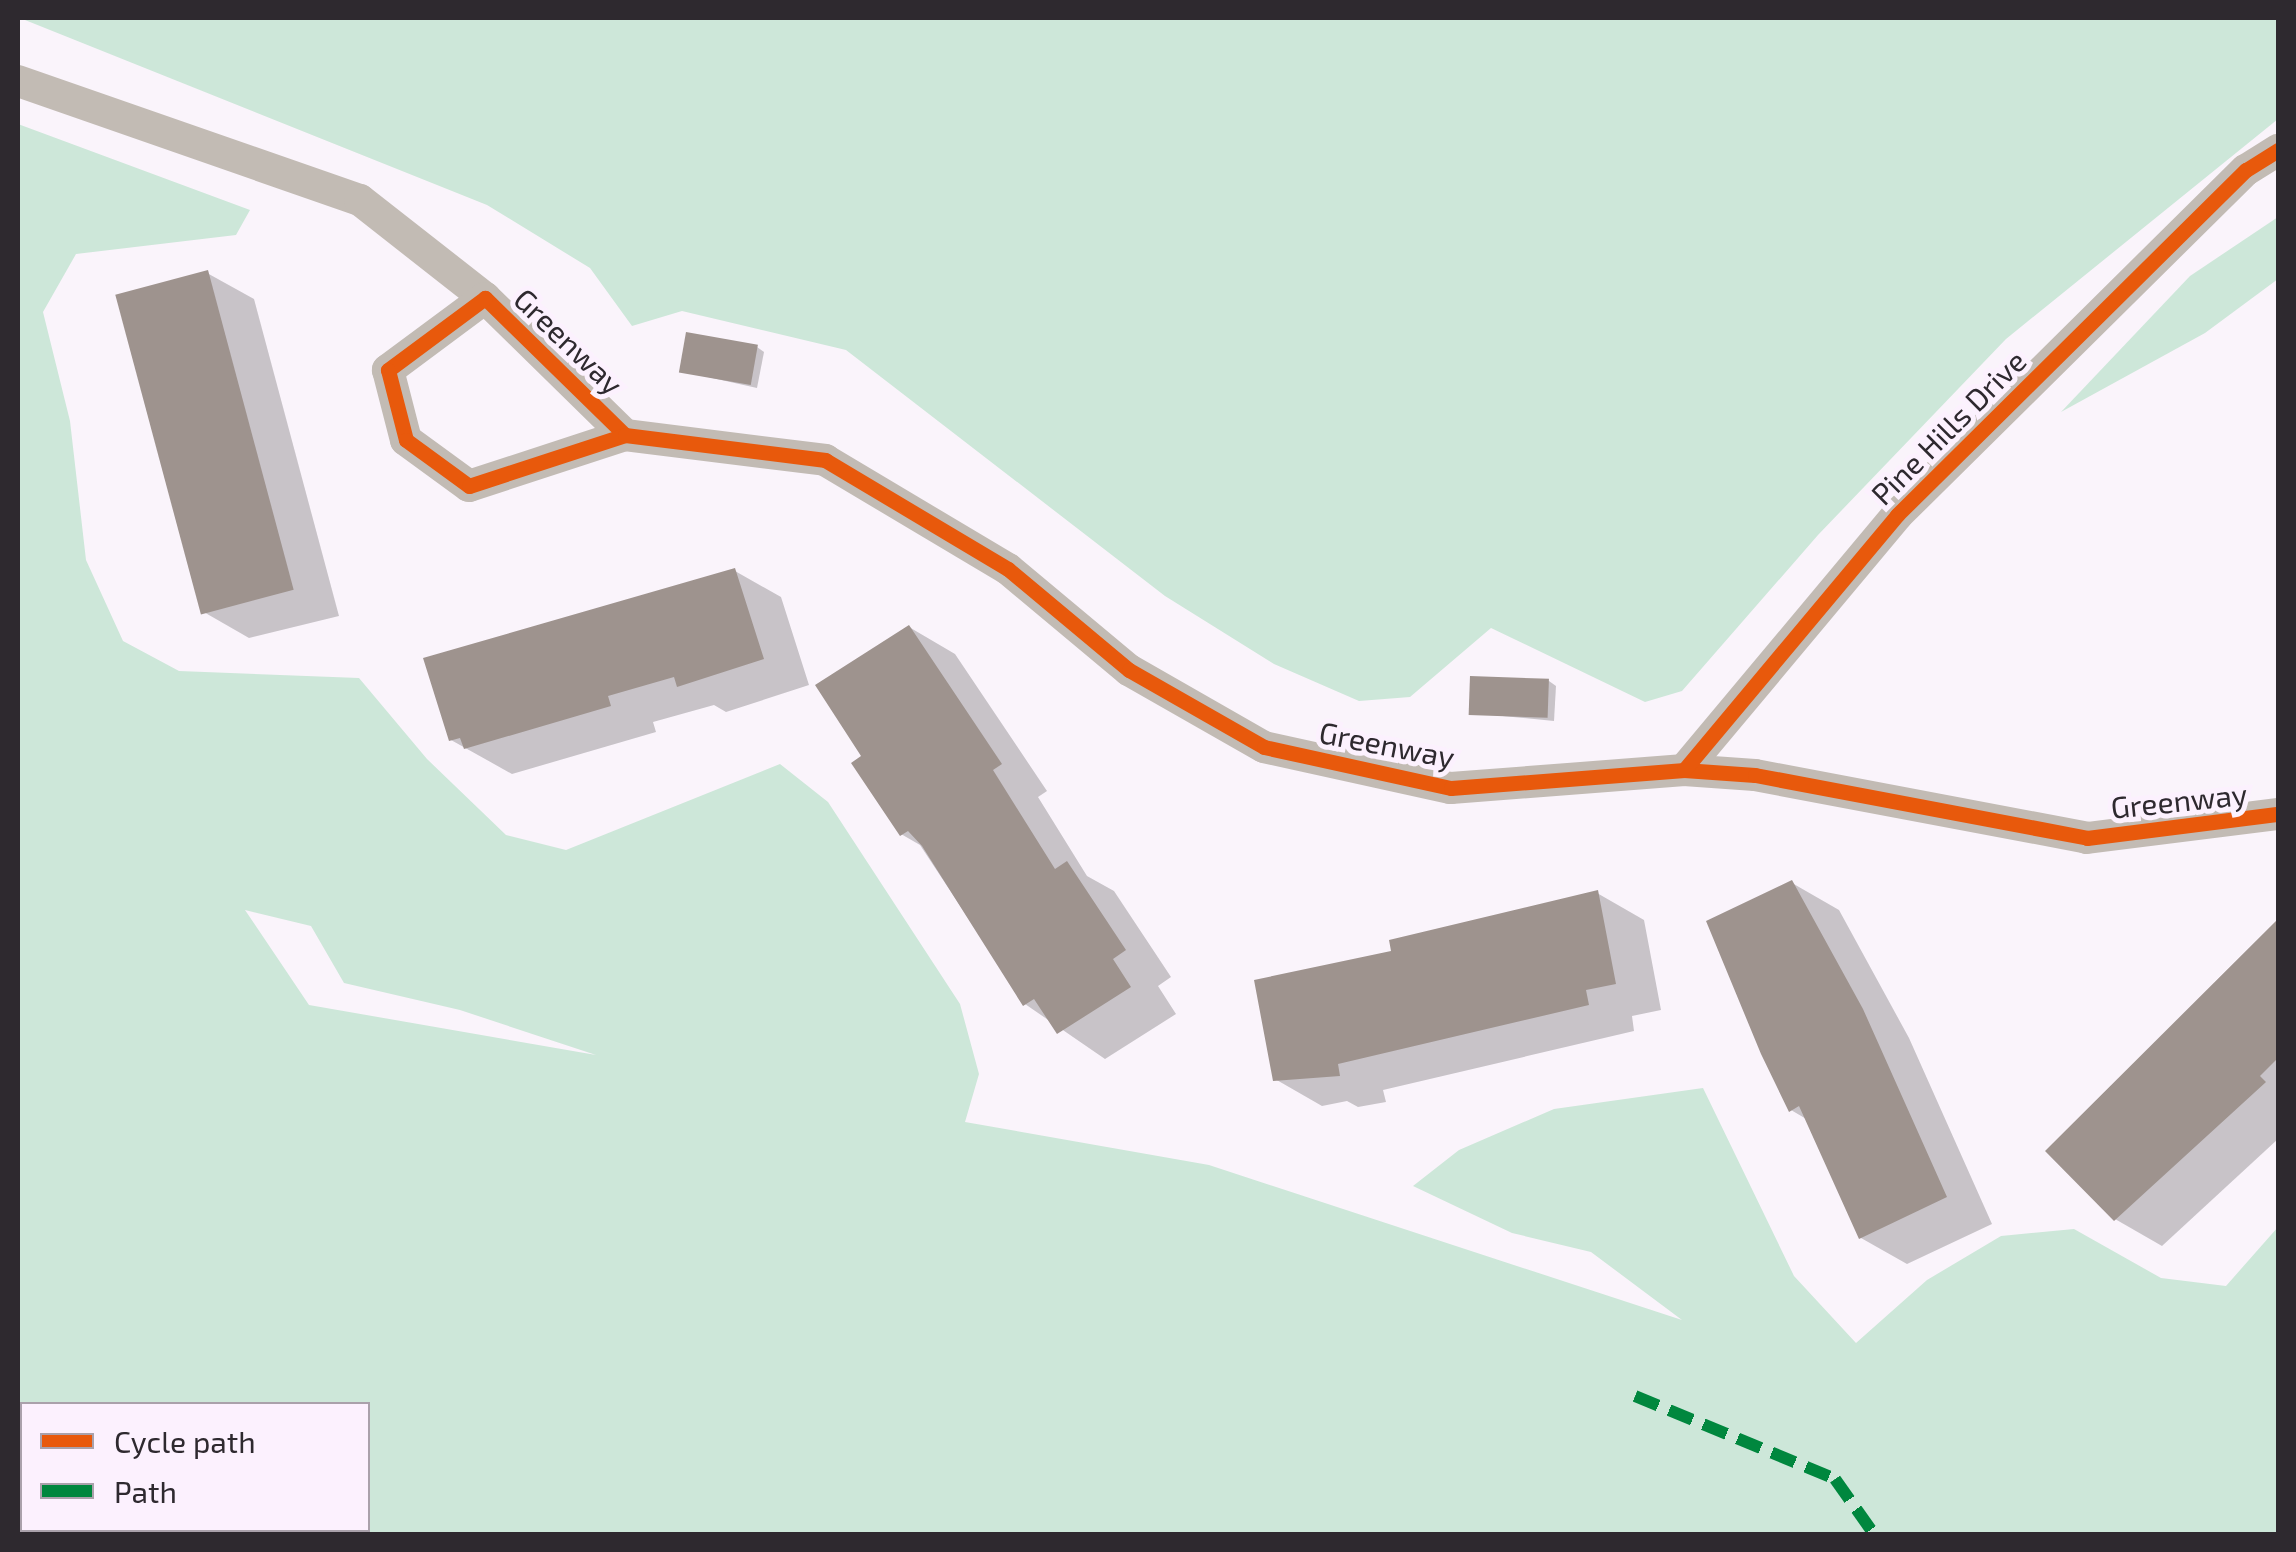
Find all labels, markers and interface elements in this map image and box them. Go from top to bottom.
street label: Greenway [507,280,631,402]
street label: Pine Hills Drive [1863,342,2033,512]
street label: Greenway [1316,713,1458,775]
street label: Greenway [2109,775,2249,825]
legend [20,1402,370,1532]
text: Cycle path [114,1423,256,1459]
text: Path [114,1473,177,1509]

